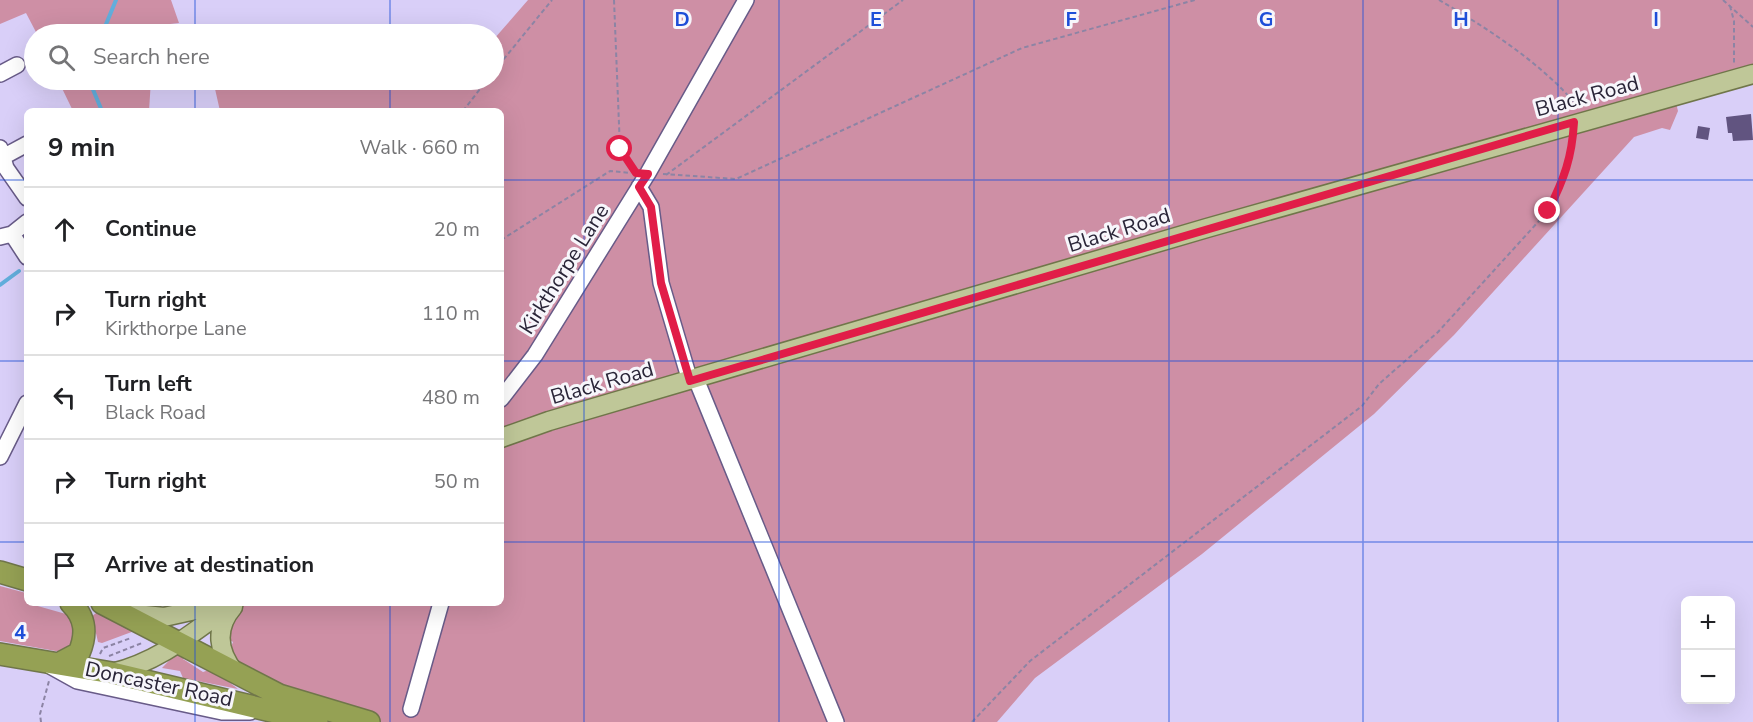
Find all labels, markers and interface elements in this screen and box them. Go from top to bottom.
text: D [674,6,690,33]
text: E [870,6,882,33]
text: F [1065,6,1077,33]
text: G [1259,6,1273,33]
text: H [1453,6,1469,33]
text: I [1653,6,1659,33]
search box [24,24,504,90]
icon: search [45,41,78,74]
text: Search here [93,42,210,72]
street label: Black Road [1532,69,1642,123]
text: 9 min [48,130,115,165]
text: Walk · 660 m [360,134,480,161]
route start [606,135,632,161]
route end [1534,197,1560,223]
street label: Kirkthorpe Lane [513,199,615,339]
street label: Black Road [1064,201,1174,259]
icon: ahead [48,213,81,246]
text: Continue [105,214,196,244]
text: 20 m [434,216,480,243]
text: Turn right [105,285,206,315]
icon: right [48,297,81,330]
text: 110 m [422,300,480,327]
text: Kirkthorpe Lane [105,315,247,342]
street label: Black Road [547,355,657,411]
text: Turn left [105,369,192,399]
icon: left [48,381,81,414]
text: 480 m [422,384,480,411]
text: Black Road [105,399,206,426]
icon: right [48,465,81,498]
text: Turn right [105,466,206,496]
text: 50 m [434,468,480,495]
icon: arrive [48,549,81,582]
text: Arrive at destination [105,550,314,580]
map controls [1681,596,1735,704]
button: + [1681,596,1735,650]
text: 4 [14,619,26,646]
button: − [1681,650,1735,704]
street label: Doncaster Road [83,655,235,713]

